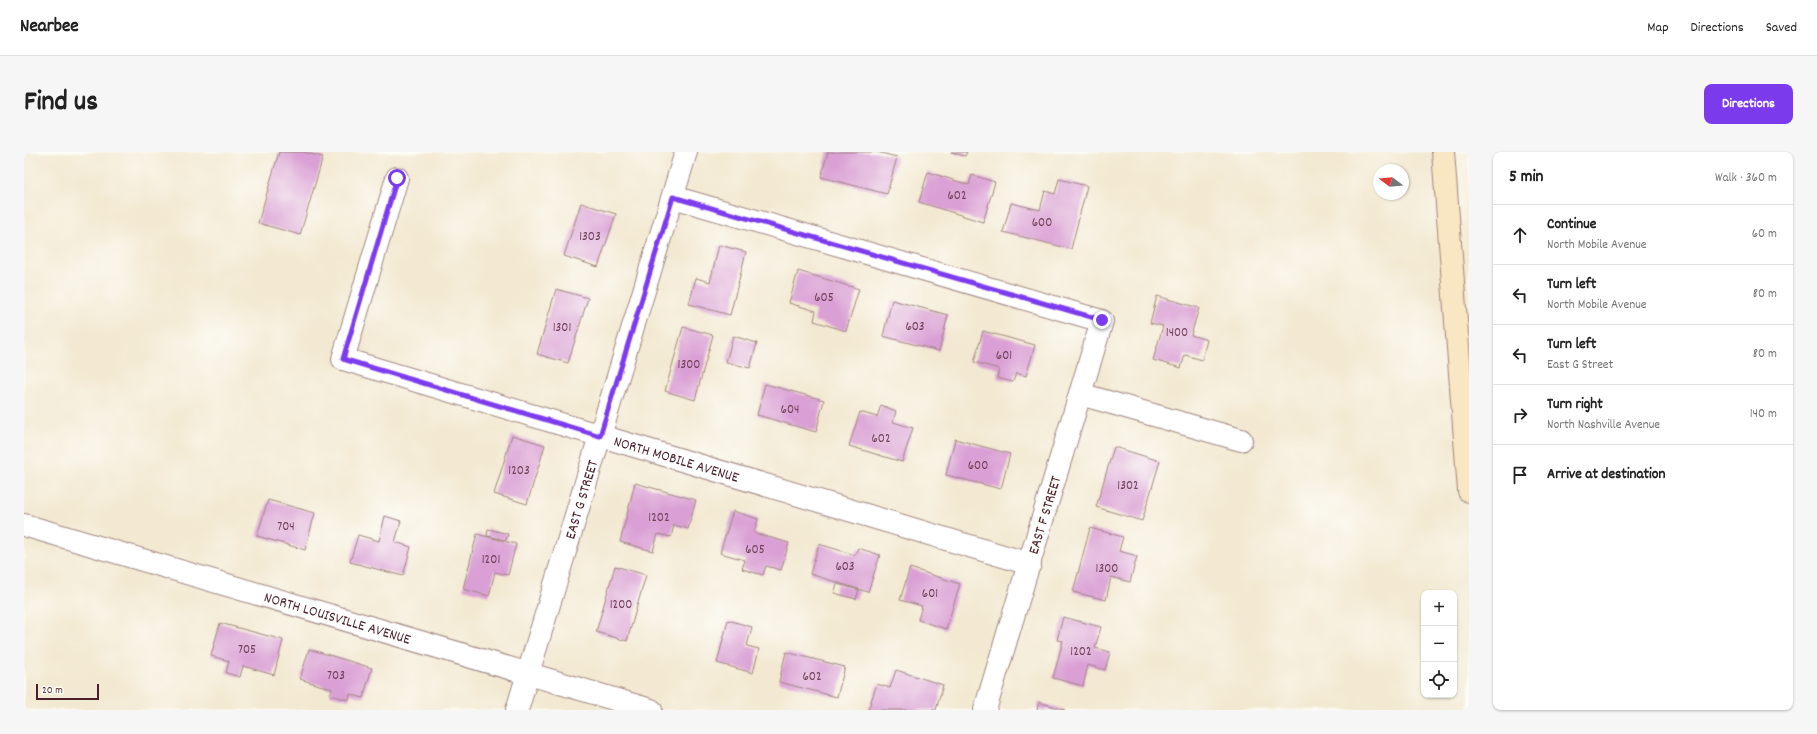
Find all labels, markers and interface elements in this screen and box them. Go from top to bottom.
text: Nearbee [20,14,79,41]
text: Map [1647,18,1669,38]
text: Directions [1691,18,1744,38]
text: Saved [1766,18,1797,38]
text: Find us [24,84,98,124]
button: Directions [1704,84,1793,124]
north arrow [1373,164,1409,200]
text: 5 min [1509,166,1543,190]
route start [388,169,406,187]
text: Walk · 360 m [1715,169,1777,188]
house number: 602 [947,187,967,206]
house number: 600 [1032,214,1052,233]
text: Continue [1547,214,1596,236]
icon: ahead [1509,224,1531,246]
text: 60 m [1752,225,1777,244]
house number: 1303 [579,228,601,247]
text: North Mobile Avenue [1547,236,1647,255]
text: Turn left [1547,274,1596,296]
icon: left [1509,284,1531,306]
text: 80 m [1753,285,1777,304]
house number: 605 [814,289,834,308]
text: North Mobile Avenue [1547,296,1647,315]
route end [1093,311,1111,329]
house number: 603 [905,318,925,337]
house number: 1301 [553,319,571,338]
house number: 1400 [1166,324,1188,343]
text: Turn left [1547,334,1596,356]
icon: left [1509,344,1531,366]
text: 80 m [1753,345,1777,364]
house number: 601 [996,347,1012,366]
house number: 1300 [678,356,700,375]
text: East G Street [1547,356,1613,375]
text: Turn right [1547,394,1603,416]
house number: 604 [781,401,799,420]
icon: right [1509,404,1531,426]
text: 140 m [1750,405,1777,424]
text: North Nashville Avenue [1547,416,1660,435]
house number: 602 [871,430,891,449]
street label: NORTH MOBILE AVENUE [611,431,742,490]
house number: 600 [968,457,988,476]
street label: EAST G STREET [560,458,605,542]
house number: 1203 [508,462,530,481]
icon: arrive [1509,464,1531,486]
text: Arrive at destination [1547,464,1665,486]
street label: EAST F STREET [1024,474,1068,557]
house number: 1302 [1117,477,1139,496]
house number: 1202 [648,509,670,528]
house number: 704 [277,518,295,537]
house number: 605 [745,541,765,560]
house number: 1201 [482,551,500,570]
house number: 603 [835,558,855,577]
house number: 1300 [1096,560,1118,579]
house number: 601 [922,585,938,604]
street label: NORTH LOUISVILLE AVENUE [261,587,413,652]
map controls [1421,590,1457,698]
button: + [1421,590,1457,626]
house number: 1200 [610,596,632,615]
button: − [1421,626,1457,662]
house number: 705 [238,641,256,660]
house number: 1202 [1070,643,1092,662]
button: locate [1421,662,1457,698]
house number: 703 [327,667,345,686]
house number: 602 [802,668,822,687]
scale bar [36,682,99,701]
text: 20 m [42,683,63,699]

